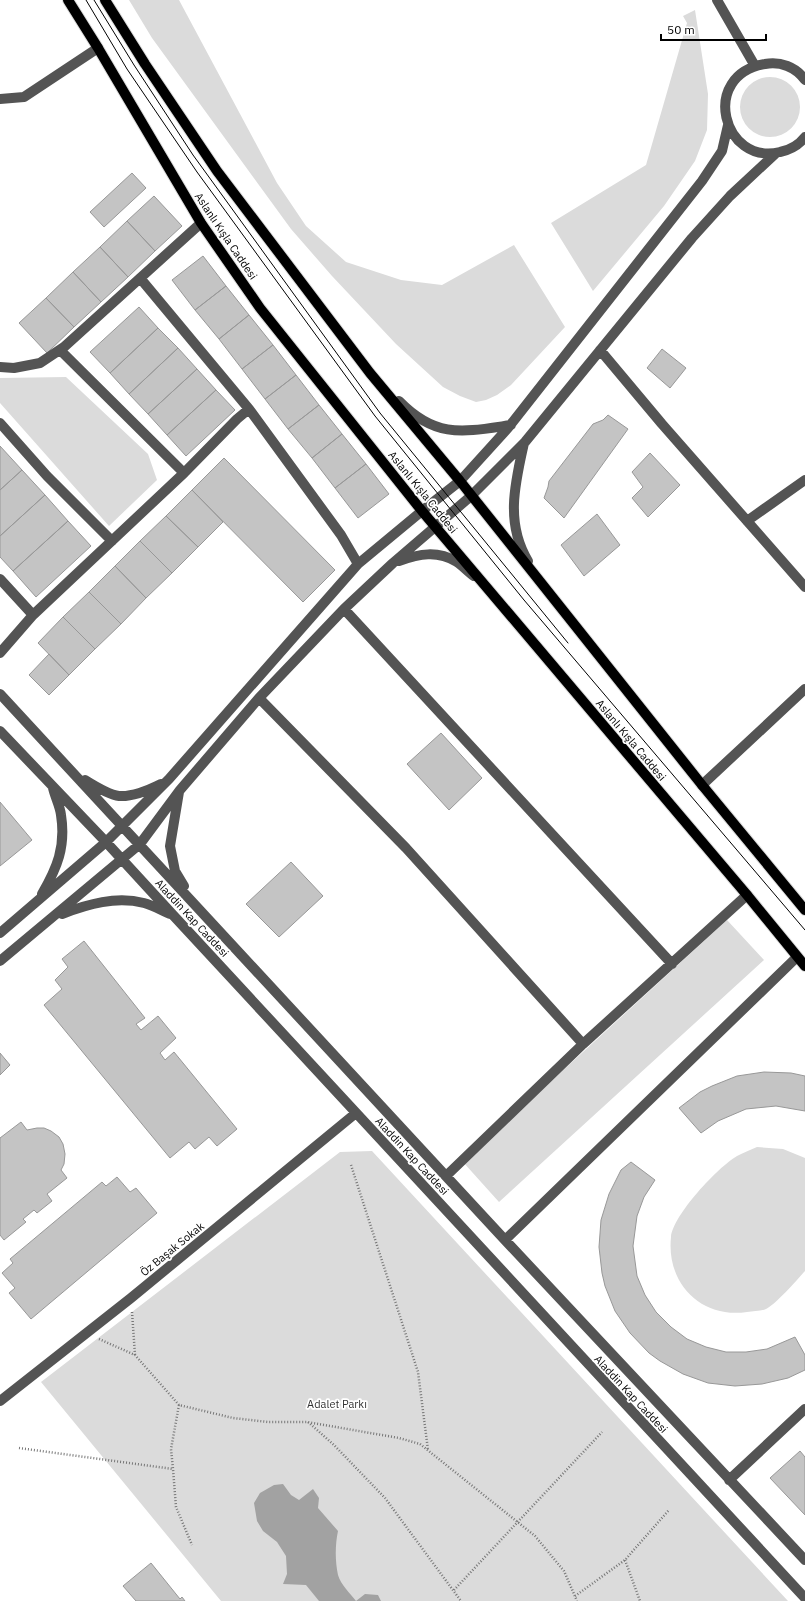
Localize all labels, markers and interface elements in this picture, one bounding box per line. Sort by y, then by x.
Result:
scale bar [661,16,766,42]
text: 50 m [667,22,695,37]
street label: Aslanlı Kışla Caddesi [192,190,260,282]
street label: Aslanlı Kışla Caddesi [385,448,461,536]
street label: Aslanlı Kışla Caddesi [593,696,669,784]
street label: Aladdin Kap Caddesi [152,876,232,960]
street label: Aladdin Kap Caddesi [372,1114,452,1198]
street label: Öz Başak Sokak [137,1219,207,1279]
street label: Aladdin Kap Caddesi [591,1352,671,1436]
park label: Adalet Parkı [307,1397,367,1411]

